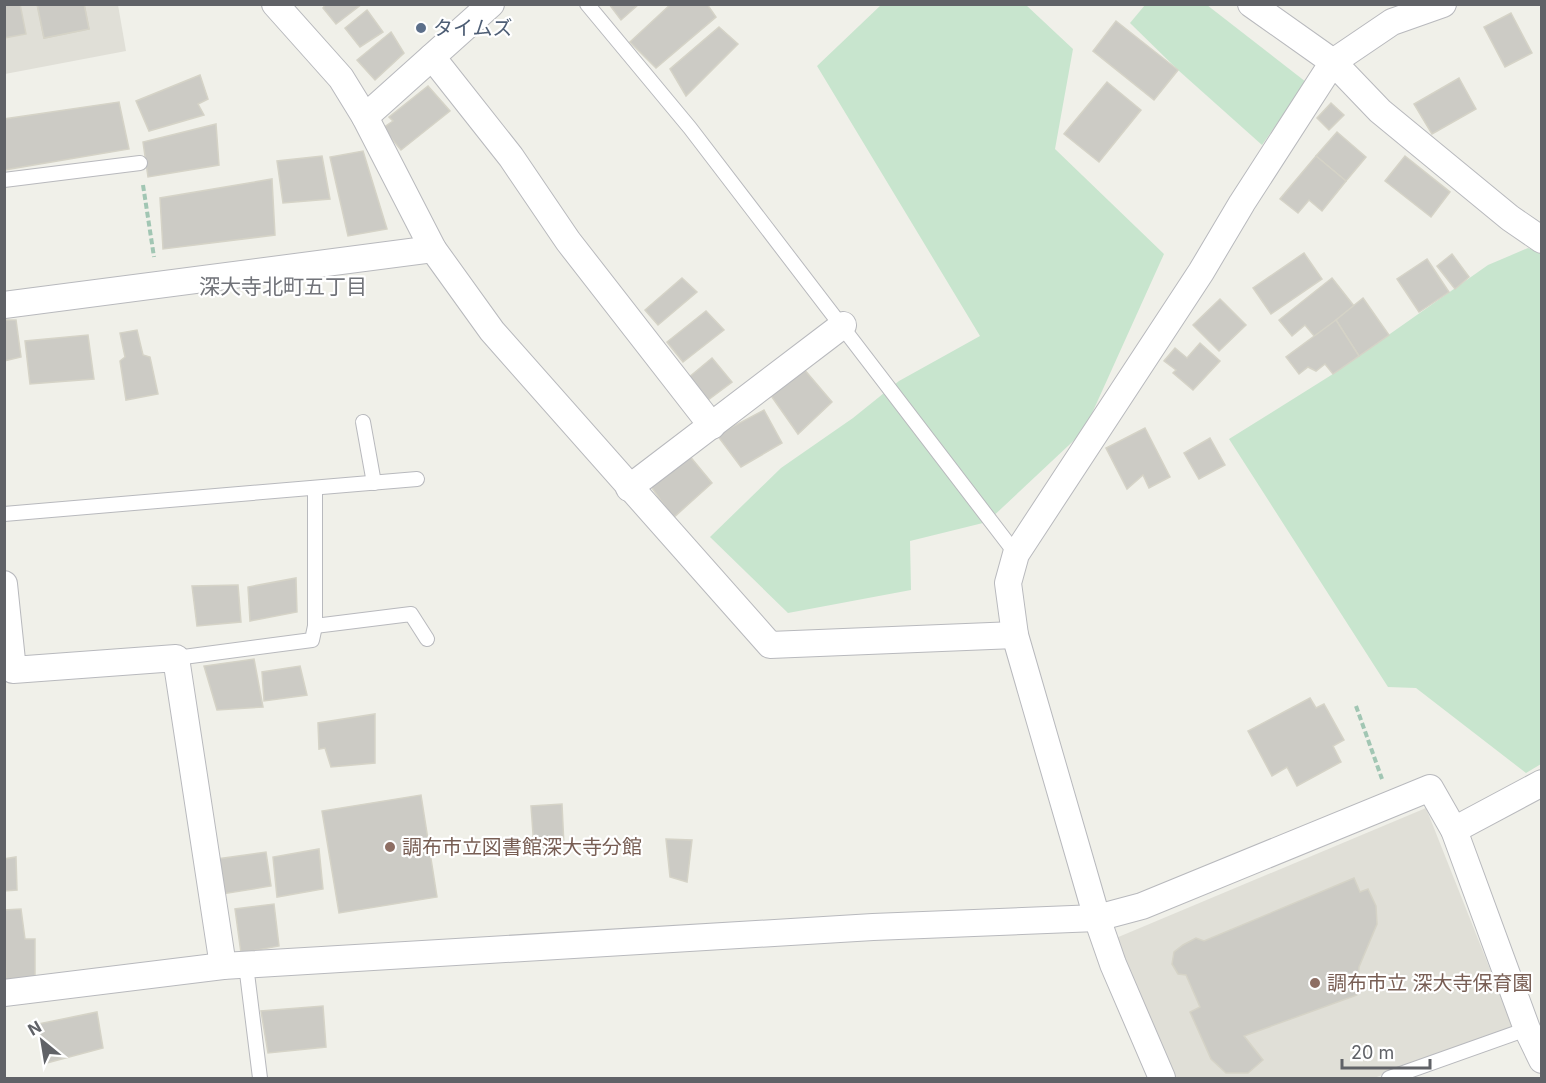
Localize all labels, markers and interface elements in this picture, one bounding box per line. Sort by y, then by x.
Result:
place label: タイムズ [433,16,513,40]
marker: タイムズ [414,21,428,35]
district label: 深大寺北町五丁目 [199,274,367,299]
place label: 調布市立図書館深大寺分館 [402,835,642,859]
marker: 調布市立図書館深大寺分館 [383,840,397,854]
place label: 調布市立 深大寺保育園 [1327,971,1533,995]
marker: 調布市立 深大寺保育園 [1308,976,1322,990]
north arrow [12,1011,72,1071]
text: N [24,1016,45,1040]
scale bar [1342,1032,1430,1070]
text: 20 m [1351,1042,1394,1063]

